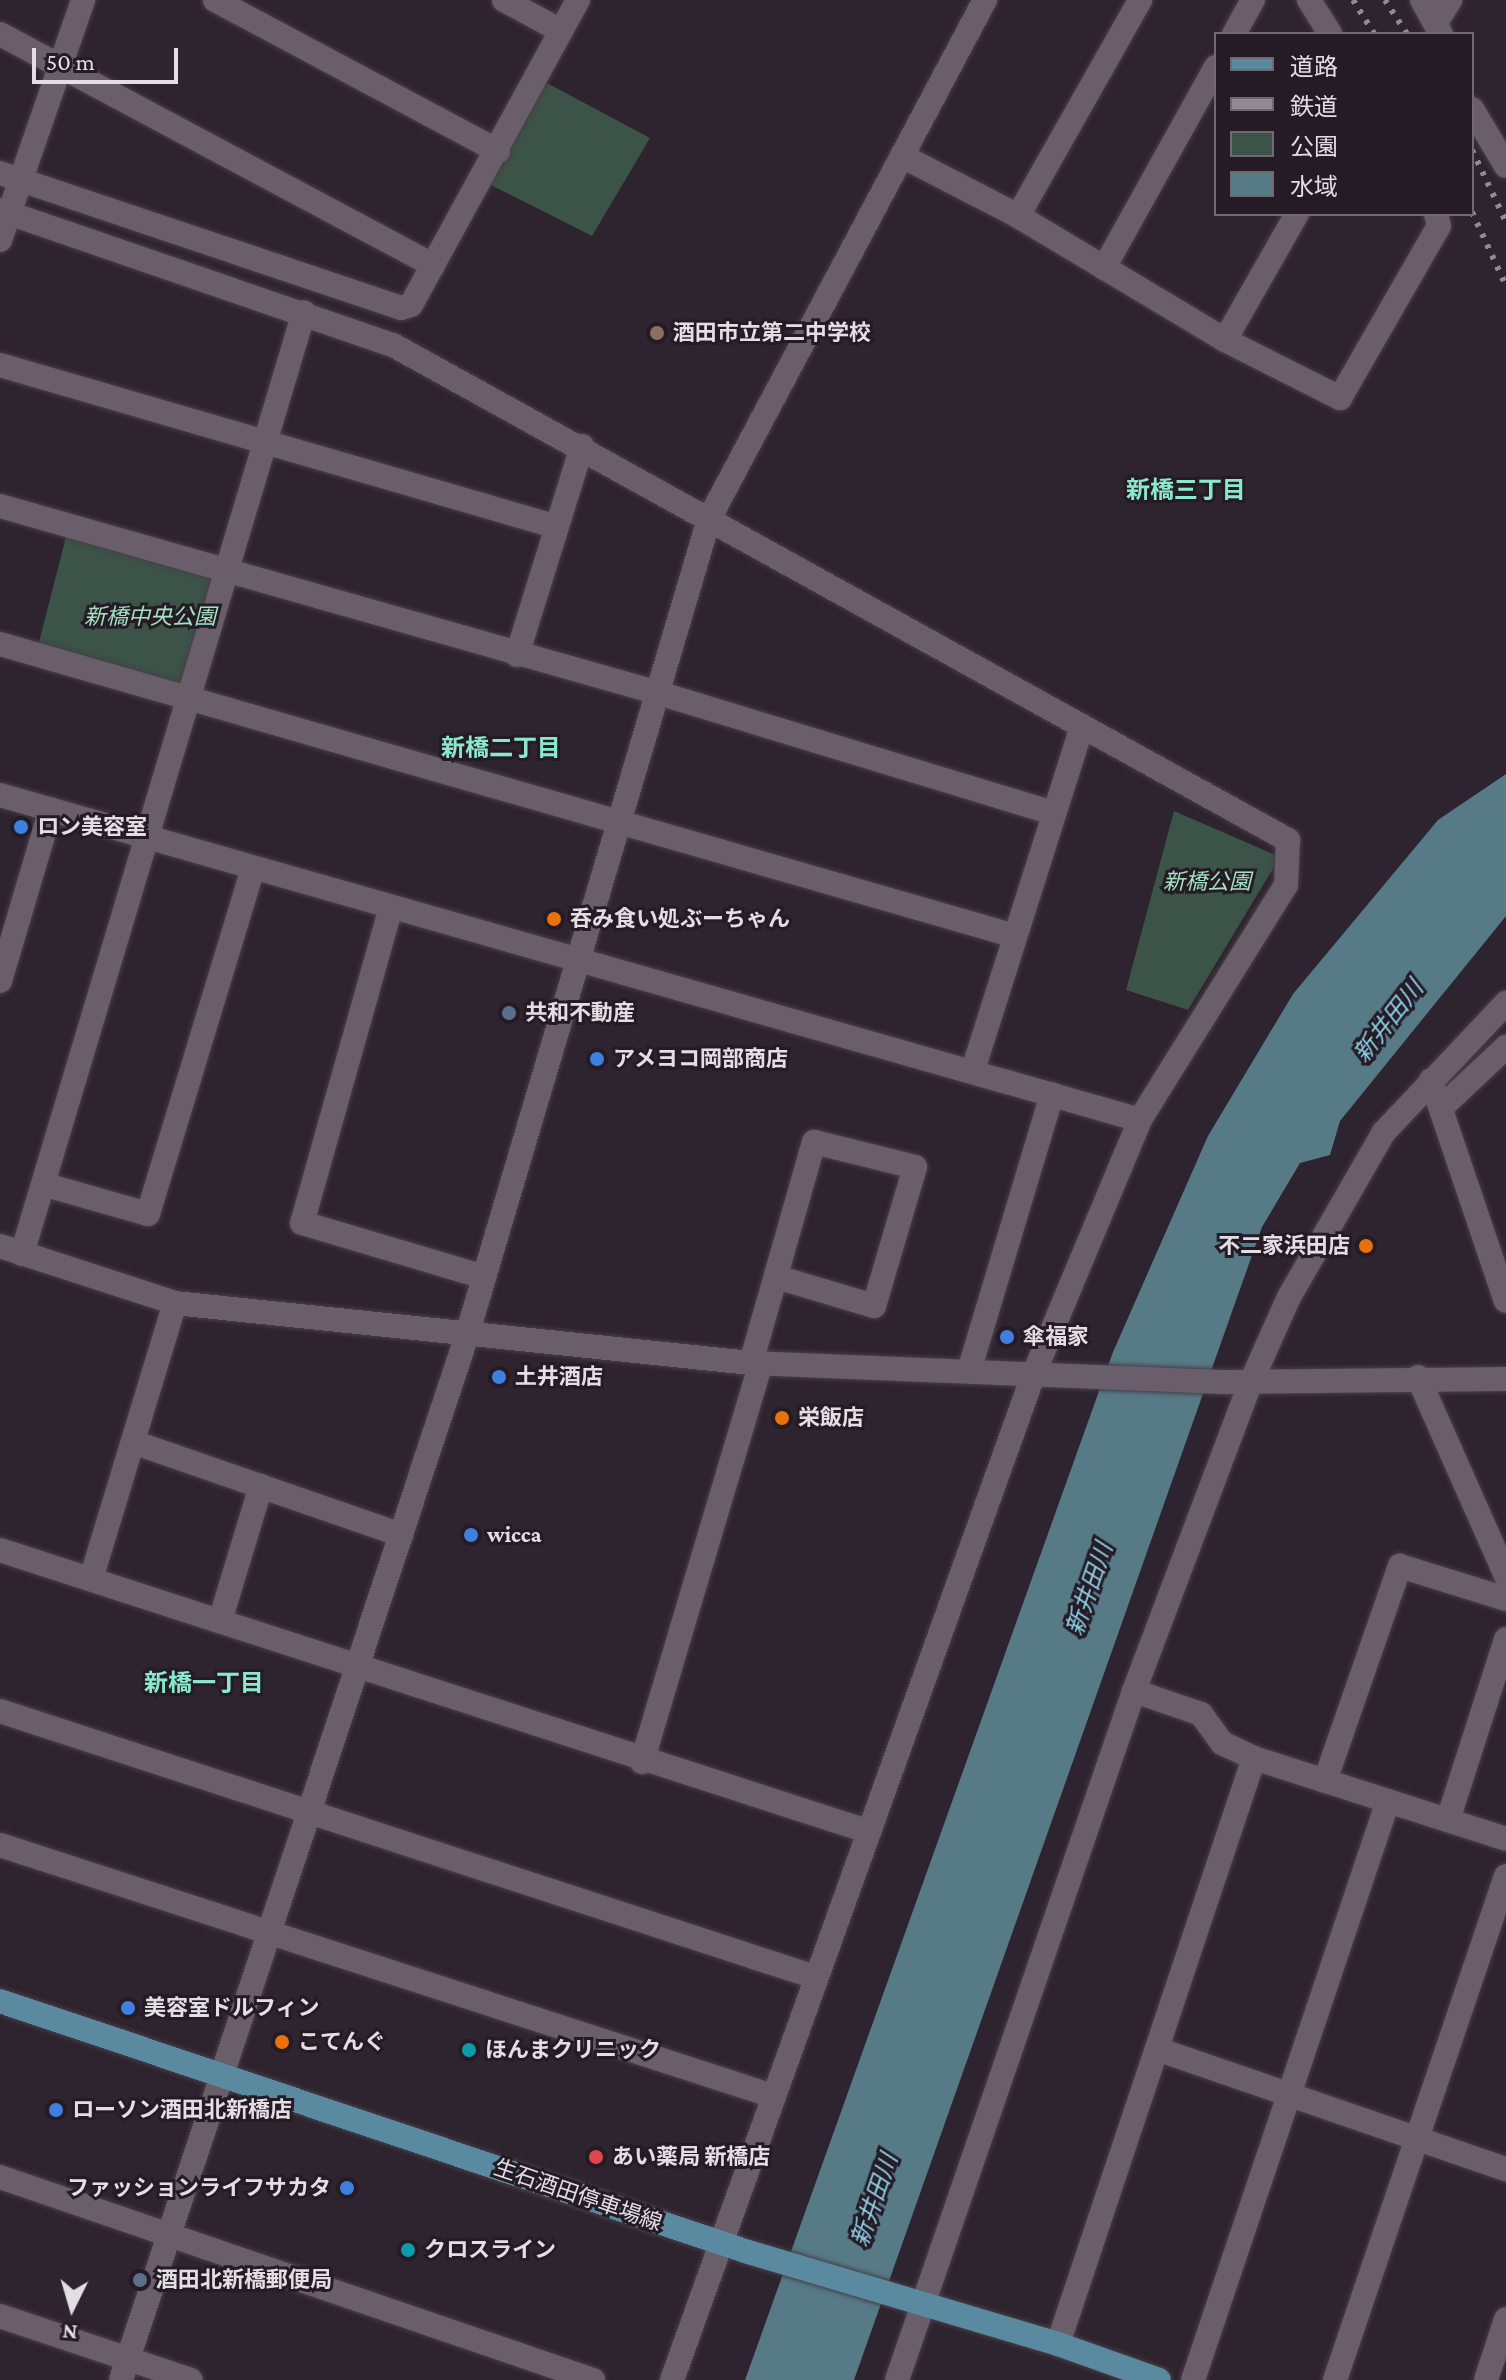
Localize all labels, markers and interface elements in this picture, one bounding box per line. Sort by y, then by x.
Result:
scale bar [36,32,182,82]
legend [1214,32,1474,216]
text: 50 m [46,48,95,75]
text: 道路 [1290,53,1338,80]
text: 鉄道 [1290,93,1338,120]
text: 公園 [1290,133,1338,160]
text: 水域 [1290,173,1338,200]
place label: 酒田市立第二中学校 [673,320,871,346]
marker: 酒田市立第二中学校 [648,324,666,342]
district label: 新橋三丁目 [1126,476,1246,504]
park label: 新橋中央公園 [84,604,216,630]
district label: 新橋二丁目 [441,734,561,762]
place label: ロン美容室 [37,814,147,840]
marker: ロン美容室 [12,818,30,836]
park label: 新橋公園 [1163,869,1251,895]
place label: 呑み食い処ぶーちゃん [570,906,790,932]
marker: 呑み食い処ぶーちゃん [545,910,563,928]
water label: 新井田川 [1347,974,1429,1068]
place label: 共和不動産 [525,1000,635,1026]
marker: 共和不動産 [500,1004,518,1022]
place label: アメヨコ岡部商店 [613,1046,789,1072]
marker: アメヨコ岡部商店 [588,1050,606,1068]
place label: 不二家浜田店 [1218,1233,1350,1259]
marker: 不二家浜田店 [1357,1237,1375,1255]
place label: 傘福家 [1023,1324,1089,1350]
marker: 傘福家 [998,1328,1016,1346]
place label: 土井酒店 [515,1364,603,1390]
marker: 土井酒店 [490,1368,508,1386]
place label: 栄飯店 [798,1405,864,1431]
marker: 栄飯店 [773,1409,791,1427]
place label: wicca [487,1522,541,1548]
marker: wicca [462,1526,480,1544]
water label: 新井田川 [1060,1539,1118,1639]
district label: 新橋一丁目 [144,1669,264,1697]
place label: 美容室ドルフィン [144,1995,320,2021]
marker: 美容室ドルフィン [119,1999,137,2017]
place label: こてんぐ [298,2029,386,2055]
marker: こてんぐ [273,2033,291,2051]
place label: ほんまクリニック [485,2037,661,2063]
marker: ほんまクリニック [460,2041,478,2059]
place label: ローソン酒田北新橋店 [72,2097,292,2123]
marker: ローソン酒田北新橋店 [47,2101,65,2119]
place label: あい薬局 新橋店 [612,2144,770,2170]
marker: あい薬局 新橋店 [587,2148,605,2166]
water label: 新井田川 [845,2150,903,2250]
street label: 生石酒田停車場線 [490,2154,666,2236]
place label: ファッションライフサカタ [67,2175,331,2201]
marker: ファッションライフサカタ [338,2179,356,2197]
place label: クロスライン [424,2237,556,2263]
marker: クロスライン [399,2241,417,2259]
place label: 酒田北新橋郵便局 [156,2267,332,2293]
north arrow [32,2268,112,2348]
marker: 酒田北新橋郵便局 [131,2271,149,2289]
text: N [61,2319,78,2346]

